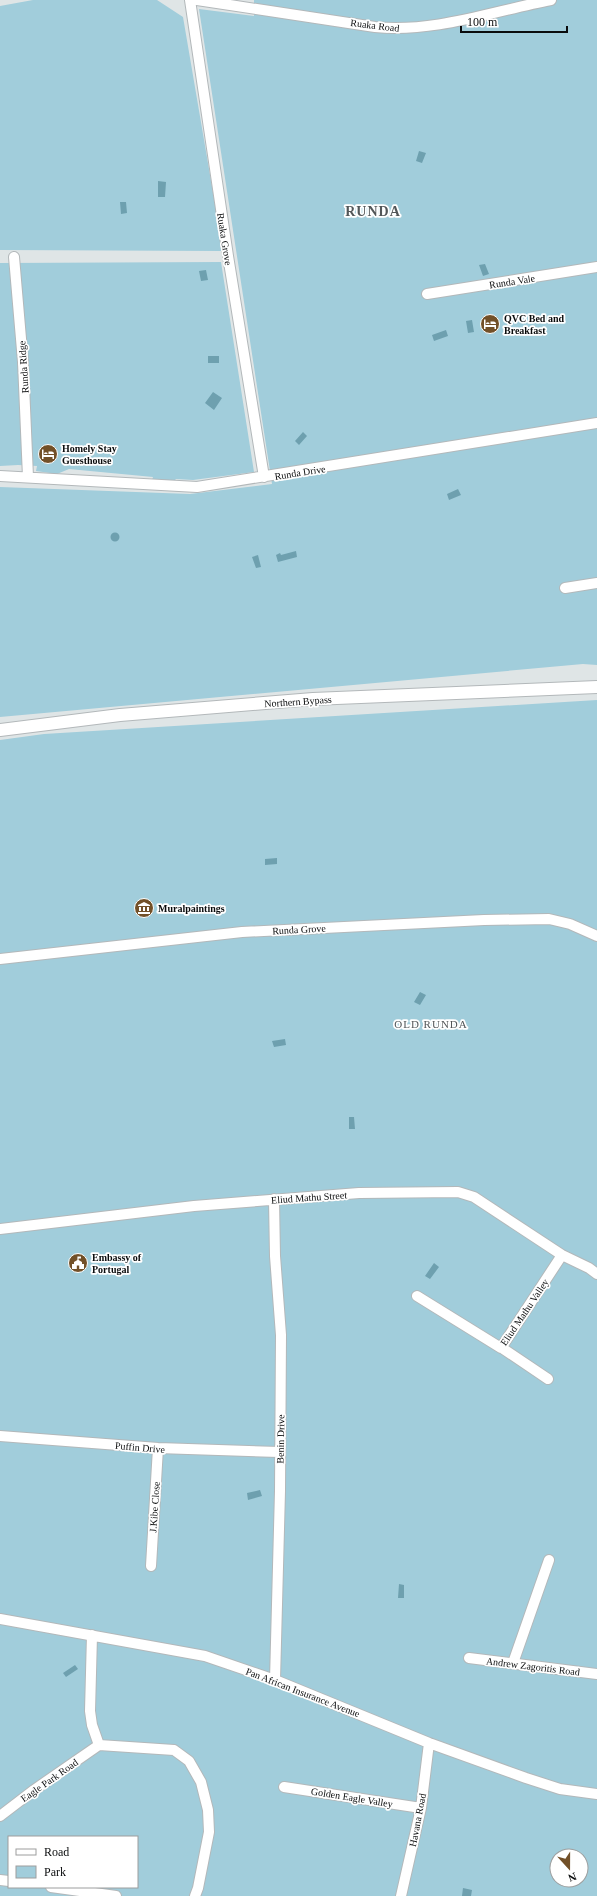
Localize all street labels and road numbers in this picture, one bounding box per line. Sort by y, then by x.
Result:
street label: Ruaka Road [350,17,400,34]
street label: Ruaka Grove [215,212,234,267]
street label: Runda Vale [488,272,536,291]
street label: Runda Ridge [16,340,31,394]
street label: Runda Drive [274,463,327,482]
street label: Northern Bypass [264,694,332,709]
street label: Runda Grove [272,923,327,936]
street label: Eliud Mathu Street [271,1189,348,1206]
street label: Eliud Mathu Valley [498,1277,551,1348]
street label: Benin Drive [275,1414,286,1464]
street label: Puffin Drive [115,1440,166,1455]
street label: J.Kibe Close [147,1481,162,1533]
street label: Andrew Zagoritis Road [485,1655,580,1678]
street label: Pan African Insurance Avenue [244,1666,362,1720]
street label: Eagle Park Road [19,1757,80,1804]
street label: Golden Eagle Valley [310,1786,394,1809]
street label: Havana Road [407,1792,428,1848]

